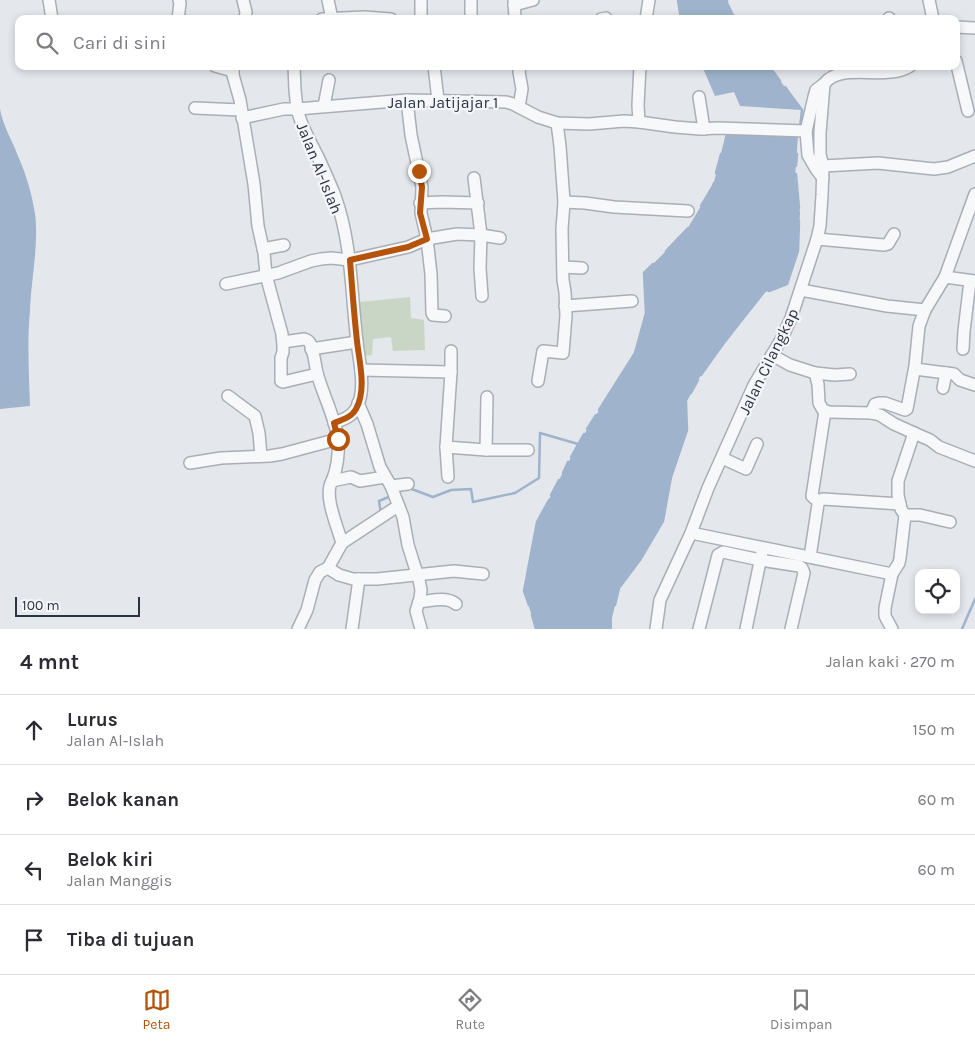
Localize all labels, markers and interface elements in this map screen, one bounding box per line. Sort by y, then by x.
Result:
search box [15,15,960,70]
icon: search [33,29,61,57]
text: Cari di sini [73,32,166,54]
street label: Jalan Jatijajar 1 [388,93,498,112]
street label: Jalan Al-Islah [293,120,347,217]
route end [408,160,431,183]
street label: Jalan Cilangkap [735,305,802,417]
route start [327,428,350,451]
map controls [915,569,960,614]
button: locate [915,569,960,614]
scale bar [15,594,140,617]
text: 100 m [22,597,60,614]
text: 4 mnt [20,650,79,674]
text: Jalan kaki · 270 m [826,652,955,671]
text: Lurus [67,709,118,731]
icon: ahead [20,716,48,744]
text: 150 m [912,720,955,739]
text: Jalan Al-Islah [67,731,164,750]
icon: right [20,786,48,814]
text: Belok kanan [67,789,179,811]
text: 60 m [918,790,955,809]
text: Belok kiri [67,849,153,871]
icon: left [20,856,48,884]
text: 60 m [918,860,955,879]
text: Jalan Manggis [67,871,172,890]
icon: arrive [20,926,48,954]
text: Tiba di tujuan [67,929,194,951]
tab: Peta [143,986,171,1033]
tab: Rute [456,986,485,1033]
tab: Disimpan [770,986,832,1033]

